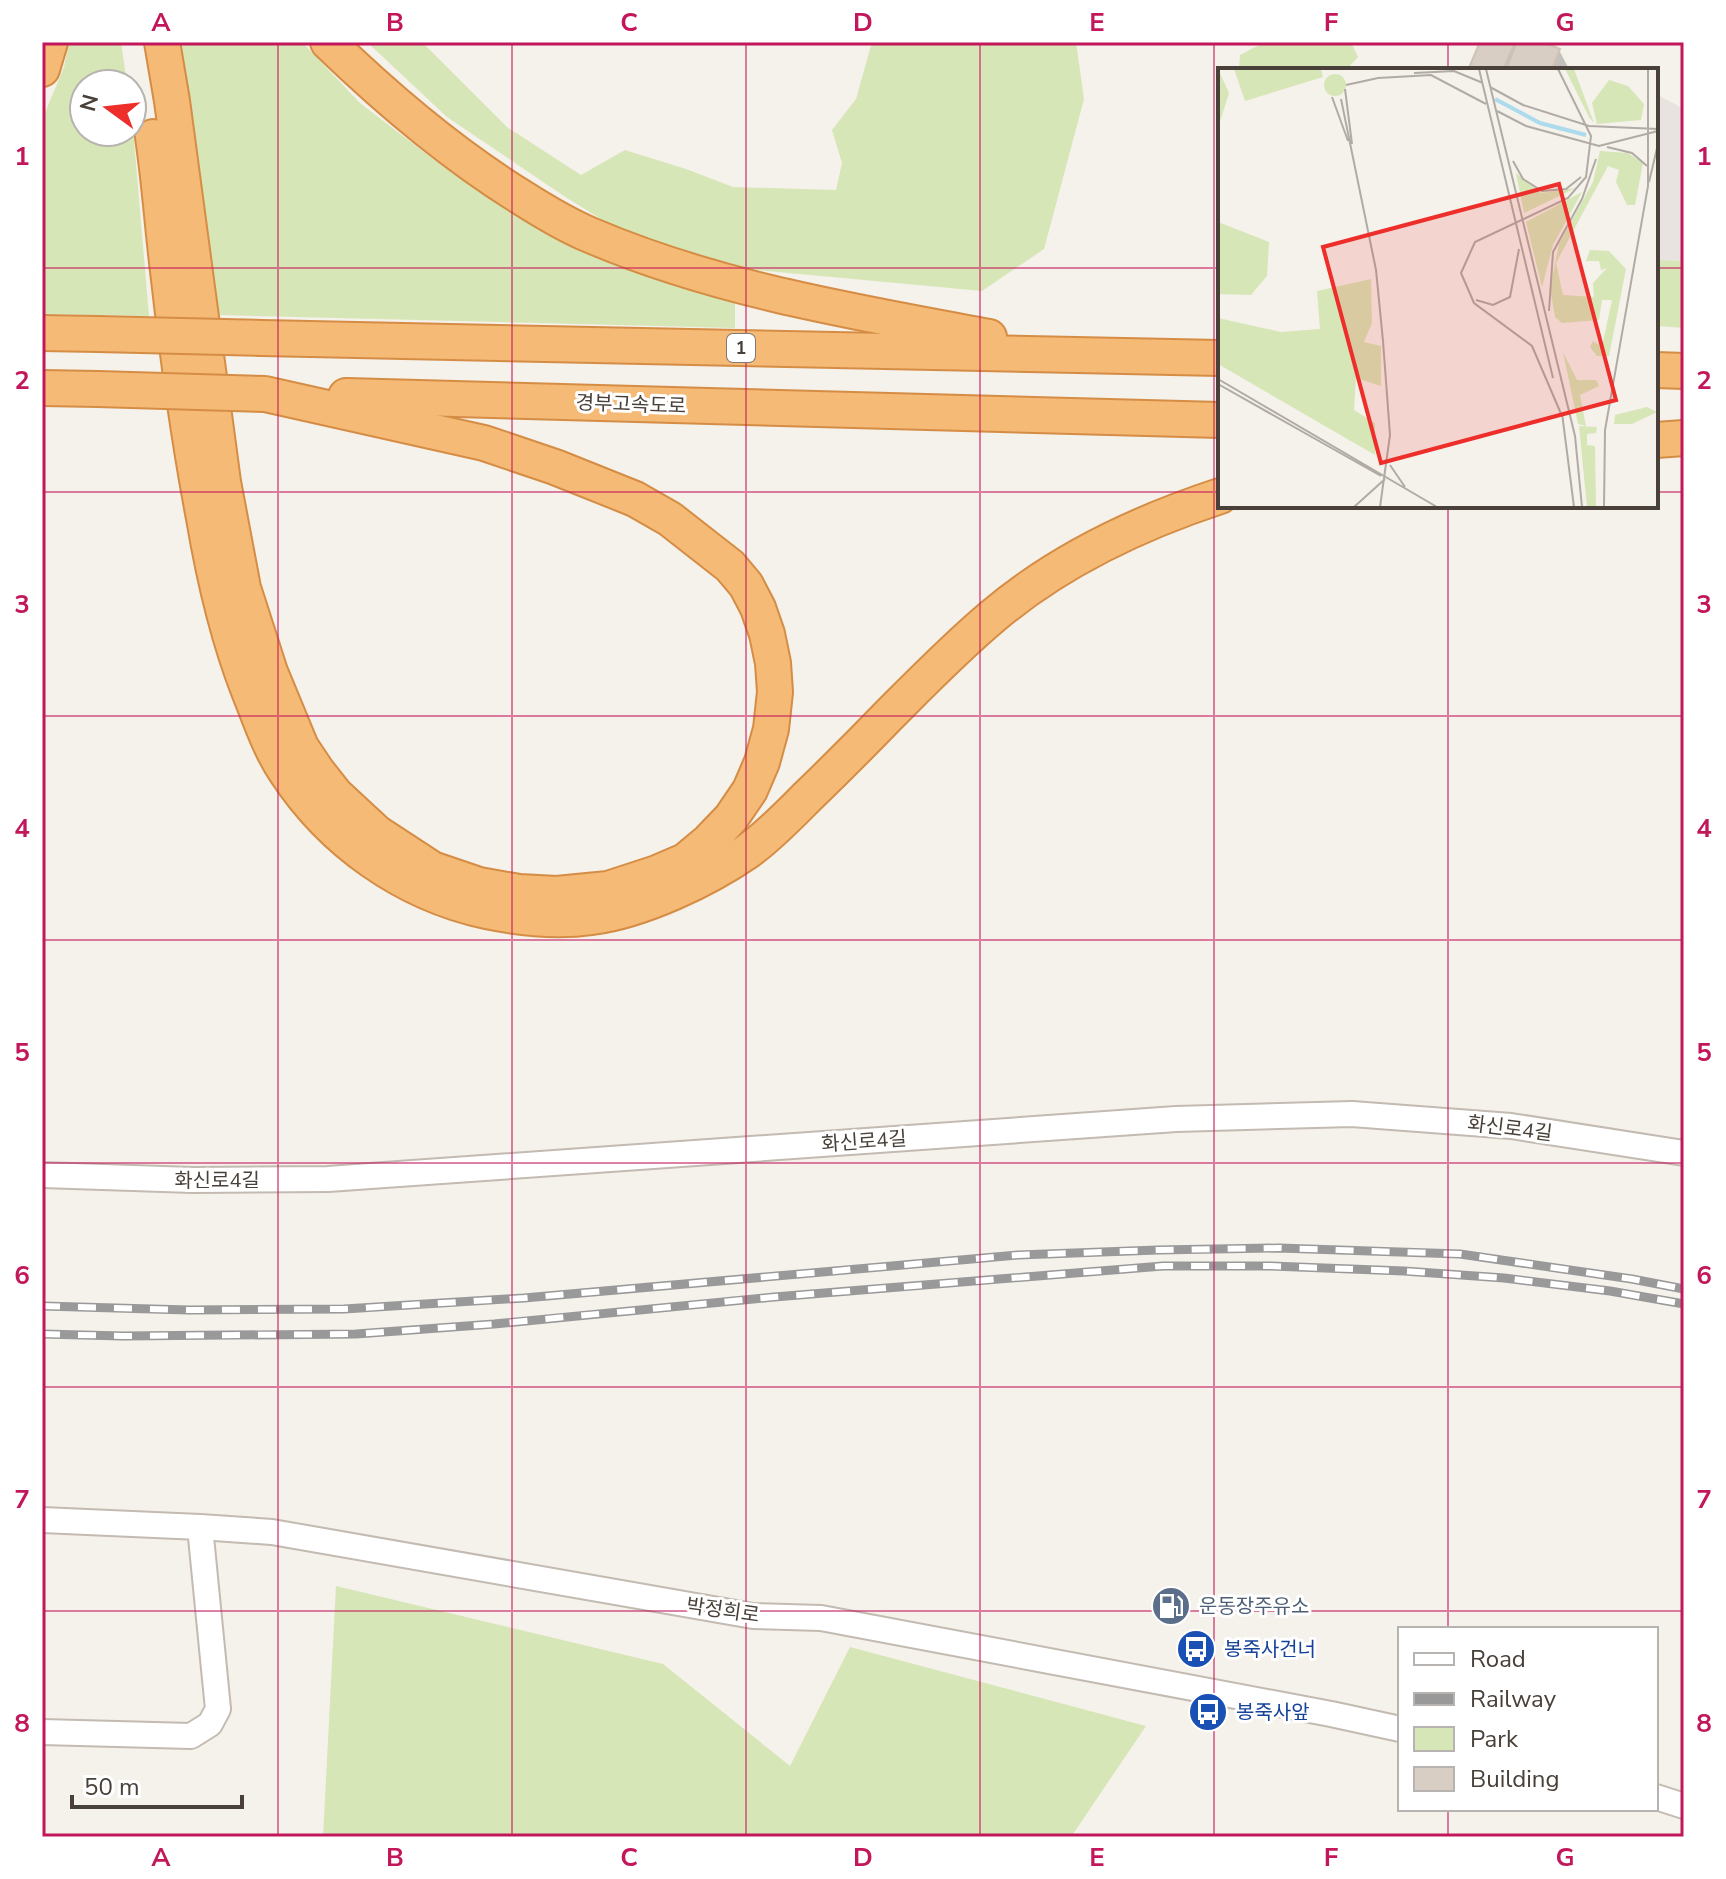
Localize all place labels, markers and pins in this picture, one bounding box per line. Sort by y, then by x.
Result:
fuel station icon: 운동장주유소 [1150,1585,1192,1627]
place label: 운동장주유소 [1199,1593,1309,1620]
bus stop icon: 봉죽사건너 [1175,1628,1217,1670]
place label: 봉죽사건너 [1224,1636,1316,1663]
bus stop icon: 봉죽사앞 [1187,1691,1229,1733]
place label: 봉죽사앞 [1236,1699,1310,1726]

